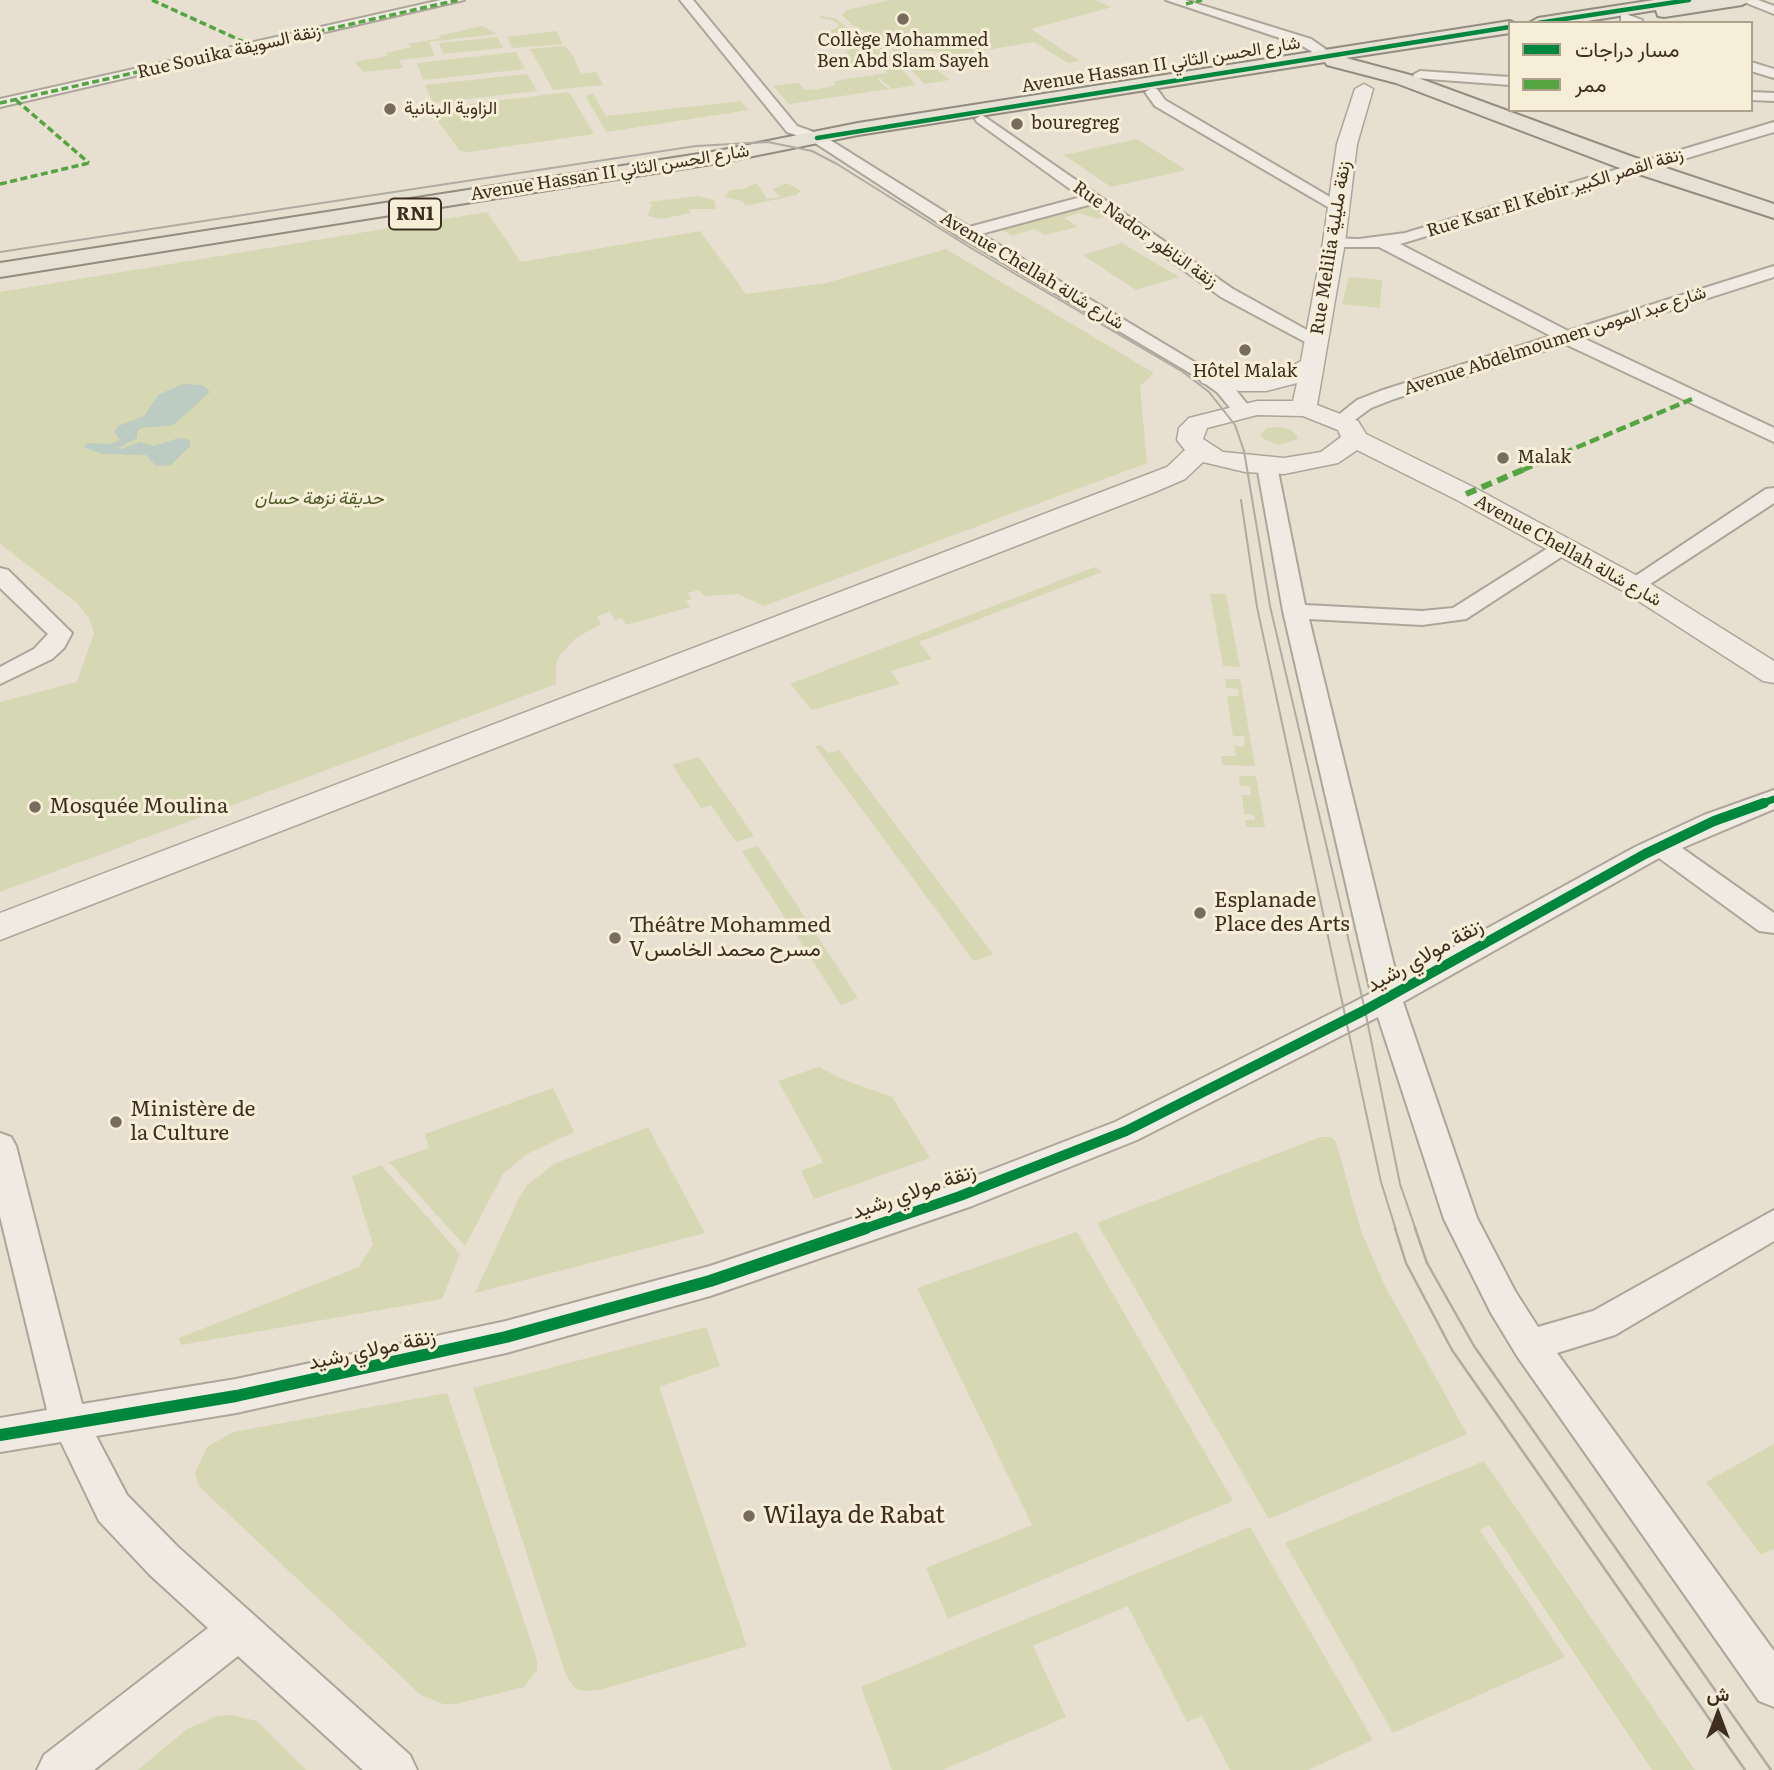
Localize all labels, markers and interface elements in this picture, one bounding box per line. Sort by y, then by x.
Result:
marker: Collège Mohammed Ben Abd Slam Sayeh [895,11,911,27]
street label: Rue Souika زنقة السويقة [135,20,323,84]
legend [1508,21,1753,112]
place label: Collège Mohammed Ben Abd Slam Sayeh [817,30,989,72]
street label: Avenue Hassan II شارع الحسن الثاني [1020,32,1302,98]
text: مسار دراجات [1575,32,1679,63]
text: ممر [1575,67,1606,98]
place label: الزاوية البنانية [404,98,497,120]
marker: الزاوية البنانية [382,101,398,117]
place label: bouregreg [1031,113,1119,135]
marker: bouregreg [1009,116,1025,132]
street label: Avenue Hassan II شارع الحسن الثاني [469,140,751,206]
street label: Rue Ksar El Kebir زنقة القصر الكبير [1424,144,1686,242]
street label: Rue Melilia زنقة مليلية [1307,159,1355,337]
street label: Rue Nador زنقة الناظور [1069,177,1221,293]
road number: RN1 [389,198,441,230]
street label: Avenue Chellah شارع شالة [936,208,1128,334]
street label: Avenue Abdelmoumen شارع عبد المومن [1401,282,1709,400]
marker: Hôtel Malak [1237,342,1253,358]
place label: Hôtel Malak [1192,361,1298,383]
place label: Malak [1517,447,1571,469]
marker: Malak [1495,450,1511,466]
park label: حديقة نزهة حسان [254,488,384,510]
street label: Avenue Chellah شارع شالة [1471,491,1665,611]
place label: Mosquée Moulina [49,794,228,820]
marker: Mosquée Moulina [27,799,43,815]
place label: Esplanade Place des Arts [1214,888,1350,938]
marker: Esplanade Place des Arts [1192,905,1208,921]
place label: Théâtre Mohammed Vمسرح محمد الخامس [629,913,831,963]
street label: زنقة مولاي رشيد [1362,914,1488,998]
marker: Théâtre Mohammed Vمسرح محمد الخامس [607,930,623,946]
place label: Ministère de la Culture [130,1097,255,1147]
marker: Ministère de la Culture [108,1114,124,1130]
street label: زنقة مولاي رشيد [849,1159,979,1225]
street label: زنقة مولاي رشيد [306,1324,438,1376]
place label: Wilaya de Rabat [763,1502,945,1530]
marker: Wilaya de Rabat [741,1508,757,1524]
north arrow [1683,1679,1753,1749]
text: ش [1707,1679,1729,1707]

